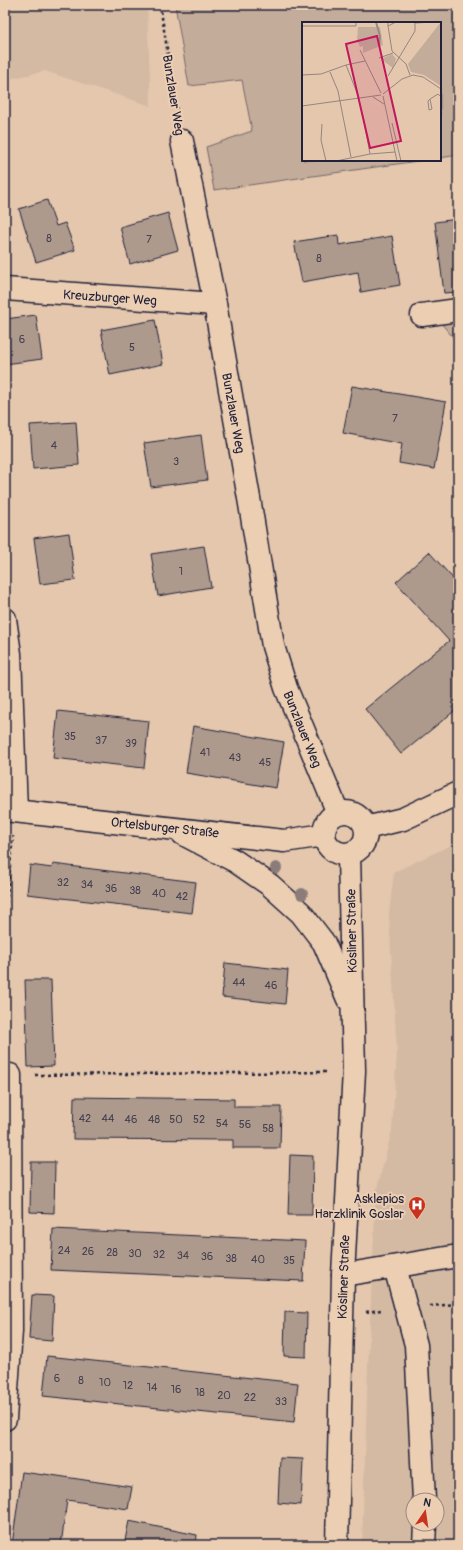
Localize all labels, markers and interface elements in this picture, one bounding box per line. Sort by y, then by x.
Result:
inset map [302,22,441,161]
street label: Bunzlauer Weg [159,54,187,137]
house number: 8 [46,232,52,245]
house number: 7 [146,233,152,246]
house number: 8 [316,252,322,265]
street label: Kreuzburger Weg [63,287,158,309]
house number: 6 [19,333,25,346]
house number: 5 [129,341,135,354]
street label: Bunzlauer Weg [218,372,248,455]
house number: 7 [392,412,398,425]
house number: 4 [51,439,58,452]
house number: 3 [173,455,179,468]
house number: 1 [179,565,183,578]
street label: Bunzlauer Weg [279,689,325,771]
house number: 35 [64,730,76,743]
house number: 37 [95,734,107,747]
house number: 39 [125,737,137,750]
house number: 41 [200,746,210,759]
house number: 43 [229,751,241,764]
house number: 45 [259,756,271,769]
street label: Ortelsburger Straße [110,814,220,842]
house number: 32 [57,876,69,889]
house number: 34 [81,878,94,891]
house number: 36 [105,882,117,895]
house number: 38 [129,884,141,897]
house number: 40 [152,887,166,900]
street label: Kösliner Straße [343,888,361,973]
house number: 42 [176,890,188,903]
house number: 44 [233,976,246,989]
house number: 46 [265,979,277,992]
house number: 42 [79,1112,91,1125]
house number: 44 [102,1112,115,1125]
house number: 46 [125,1113,137,1126]
house number: 48 [148,1113,160,1126]
house number: 50 [169,1113,183,1126]
house number: 52 [193,1113,205,1126]
house number: 54 [216,1117,229,1130]
house number: 56 [239,1118,251,1131]
house number: 58 [262,1122,274,1135]
place label: Asklepios Harzklinik Goslar [315,1191,404,1222]
hospital icon: Asklepios Harzklinik Goslar [407,1195,427,1220]
street label: Kösliner Straße [335,1234,353,1319]
house number: 24 [58,1244,71,1257]
house number: 26 [82,1245,94,1258]
house number: 28 [106,1246,118,1259]
house number: 30 [128,1247,142,1260]
house number: 32 [153,1248,165,1261]
house number: 34 [177,1249,190,1262]
house number: 36 [201,1250,213,1263]
house number: 38 [225,1252,237,1265]
house number: 40 [251,1253,265,1266]
house number: 35 [283,1254,295,1267]
house number: 6 [54,1372,60,1385]
house number: 8 [78,1374,84,1387]
house number: 10 [99,1376,111,1389]
house number: 12 [123,1379,133,1392]
house number: 14 [147,1381,158,1394]
house number: 16 [171,1383,181,1396]
house number: 18 [195,1386,205,1399]
house number: 20 [217,1389,231,1402]
house number: 22 [244,1391,256,1404]
house number: 33 [275,1395,287,1408]
north arrow [405,1492,445,1532]
text: N [422,1496,433,1510]

